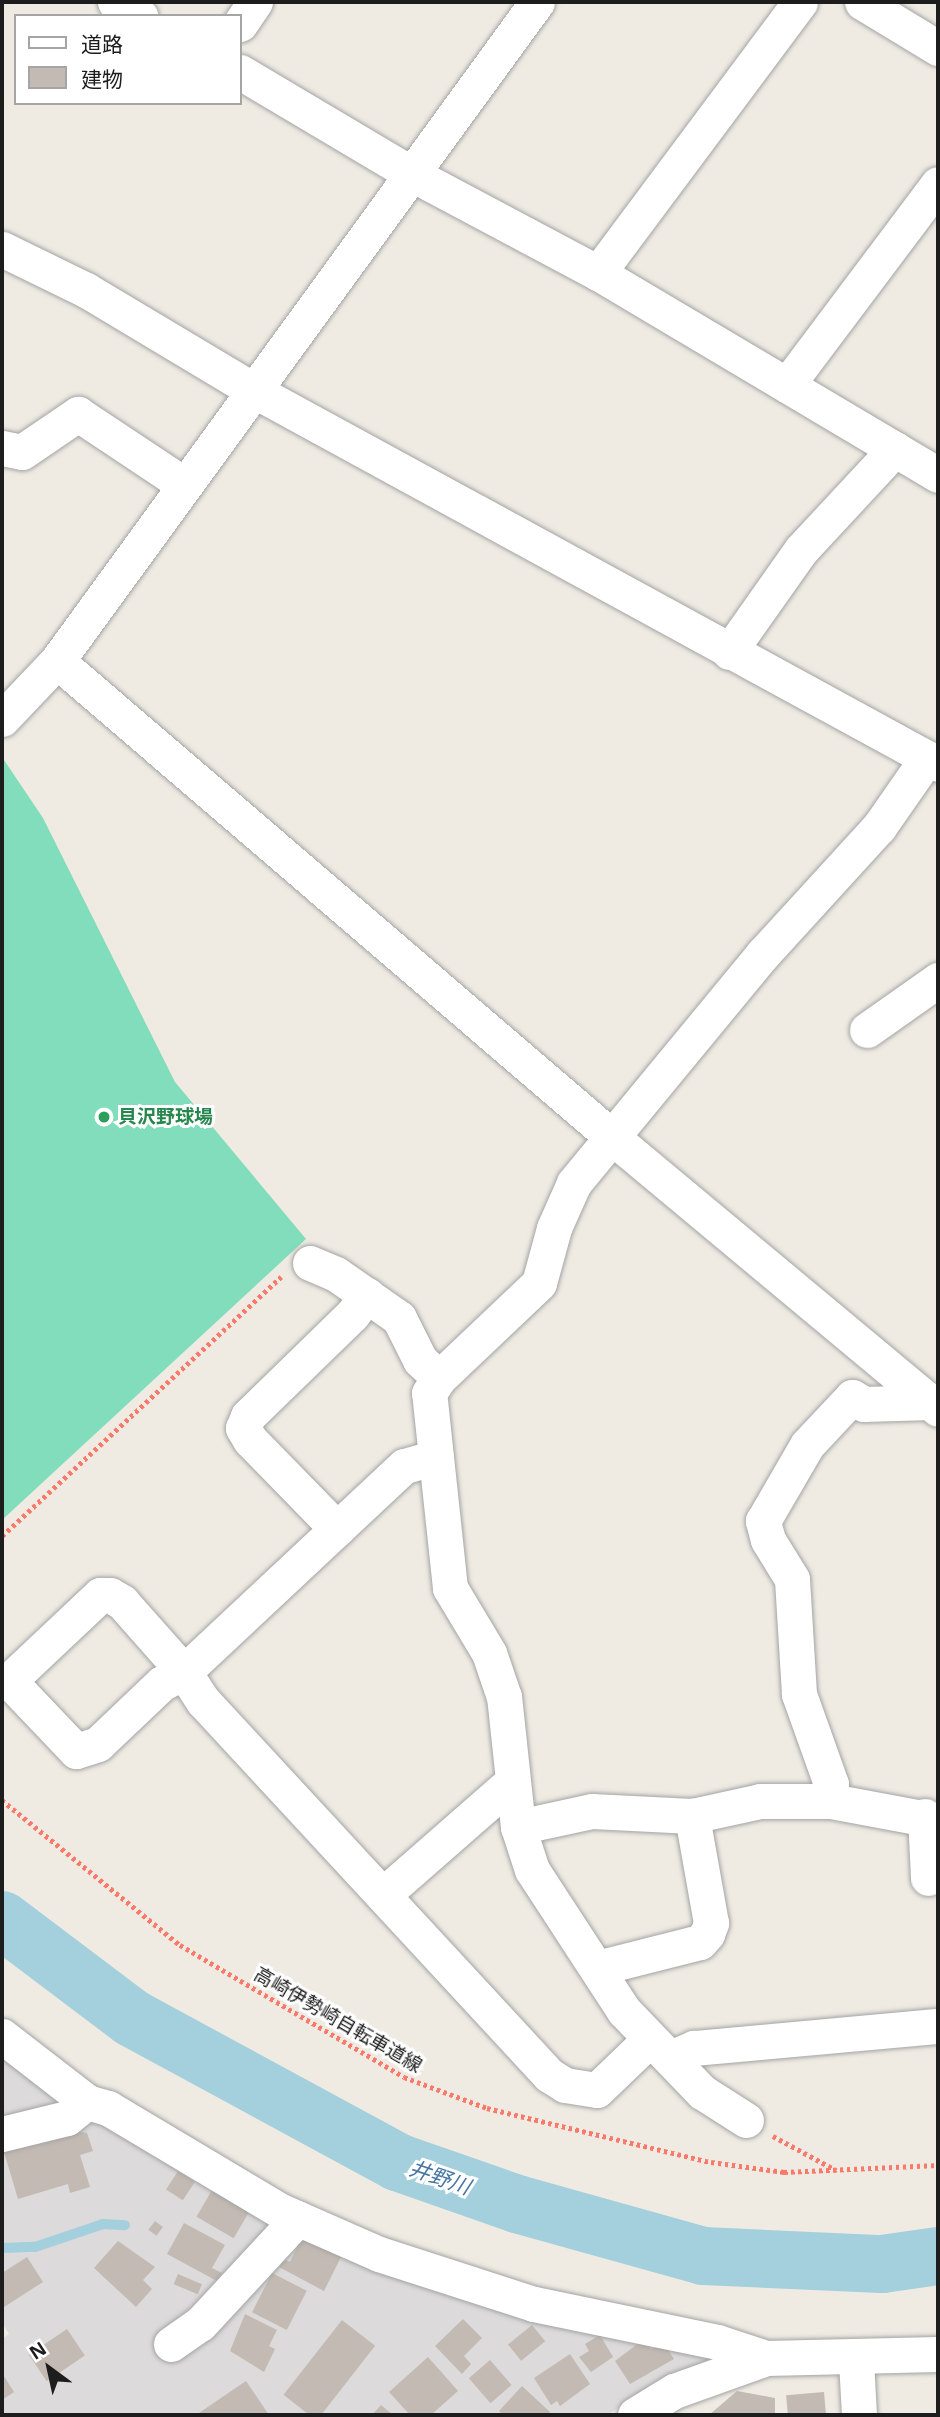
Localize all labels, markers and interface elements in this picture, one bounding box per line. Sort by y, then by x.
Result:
legend [14,14,242,105]
text: 道路 [81,30,123,58]
text: 建物 [81,65,123,93]
place label: 貝沢野球場 [118,1106,213,1128]
marker: 貝沢野球場 [96,1109,112,1125]
street label: 高崎伊勢崎自転車道線 [250,1963,426,2077]
water label: 井野川 [406,2155,474,2199]
north arrow [14,2333,84,2403]
text: N [24,2335,51,2366]

